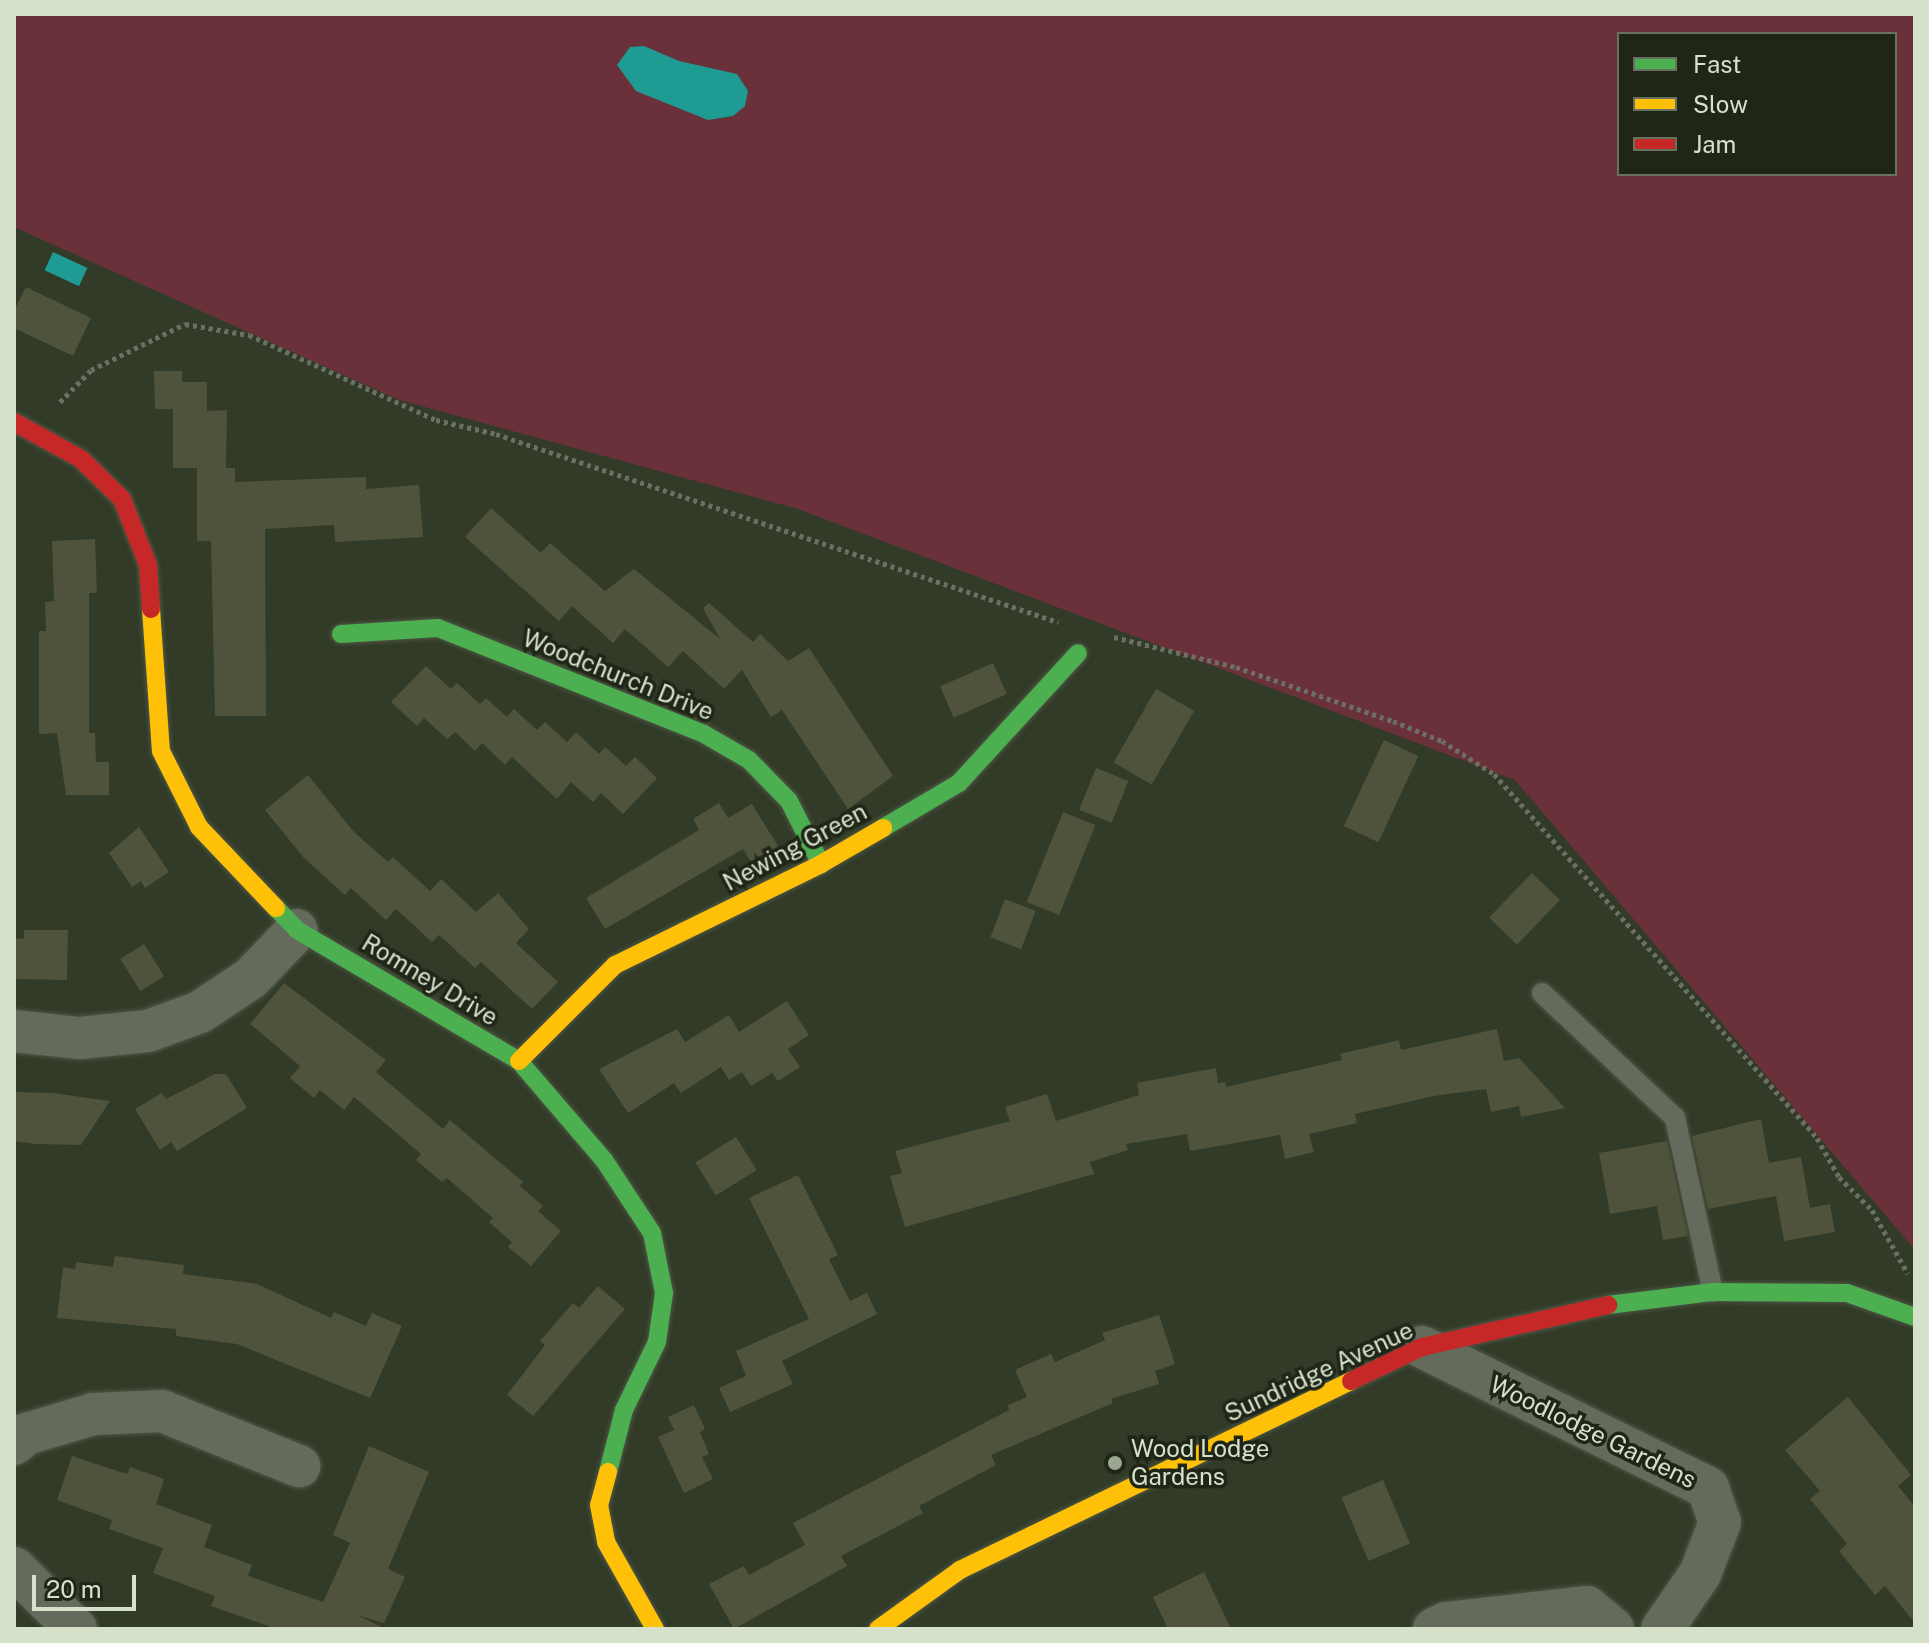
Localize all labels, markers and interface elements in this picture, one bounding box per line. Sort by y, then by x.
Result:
legend [1617,32,1897,176]
text: Fast [1693,50,1741,78]
text: Slow [1693,90,1748,118]
text: Jam [1693,130,1736,158]
street label: Woodchurch Drive [518,624,718,726]
street label: Newing Green [718,797,872,897]
street label: Romney Drive [357,928,503,1032]
street label: Sundridge Avenue [1220,1316,1418,1428]
street label: Woodlodge Gardens [1485,1370,1701,1494]
place label: Wood Lodge Gardens [1131,1435,1269,1491]
marker: Wood Lodge Gardens [1106,1454,1124,1472]
scale bar [36,1559,140,1609]
text: 20 m [46,1575,102,1603]

